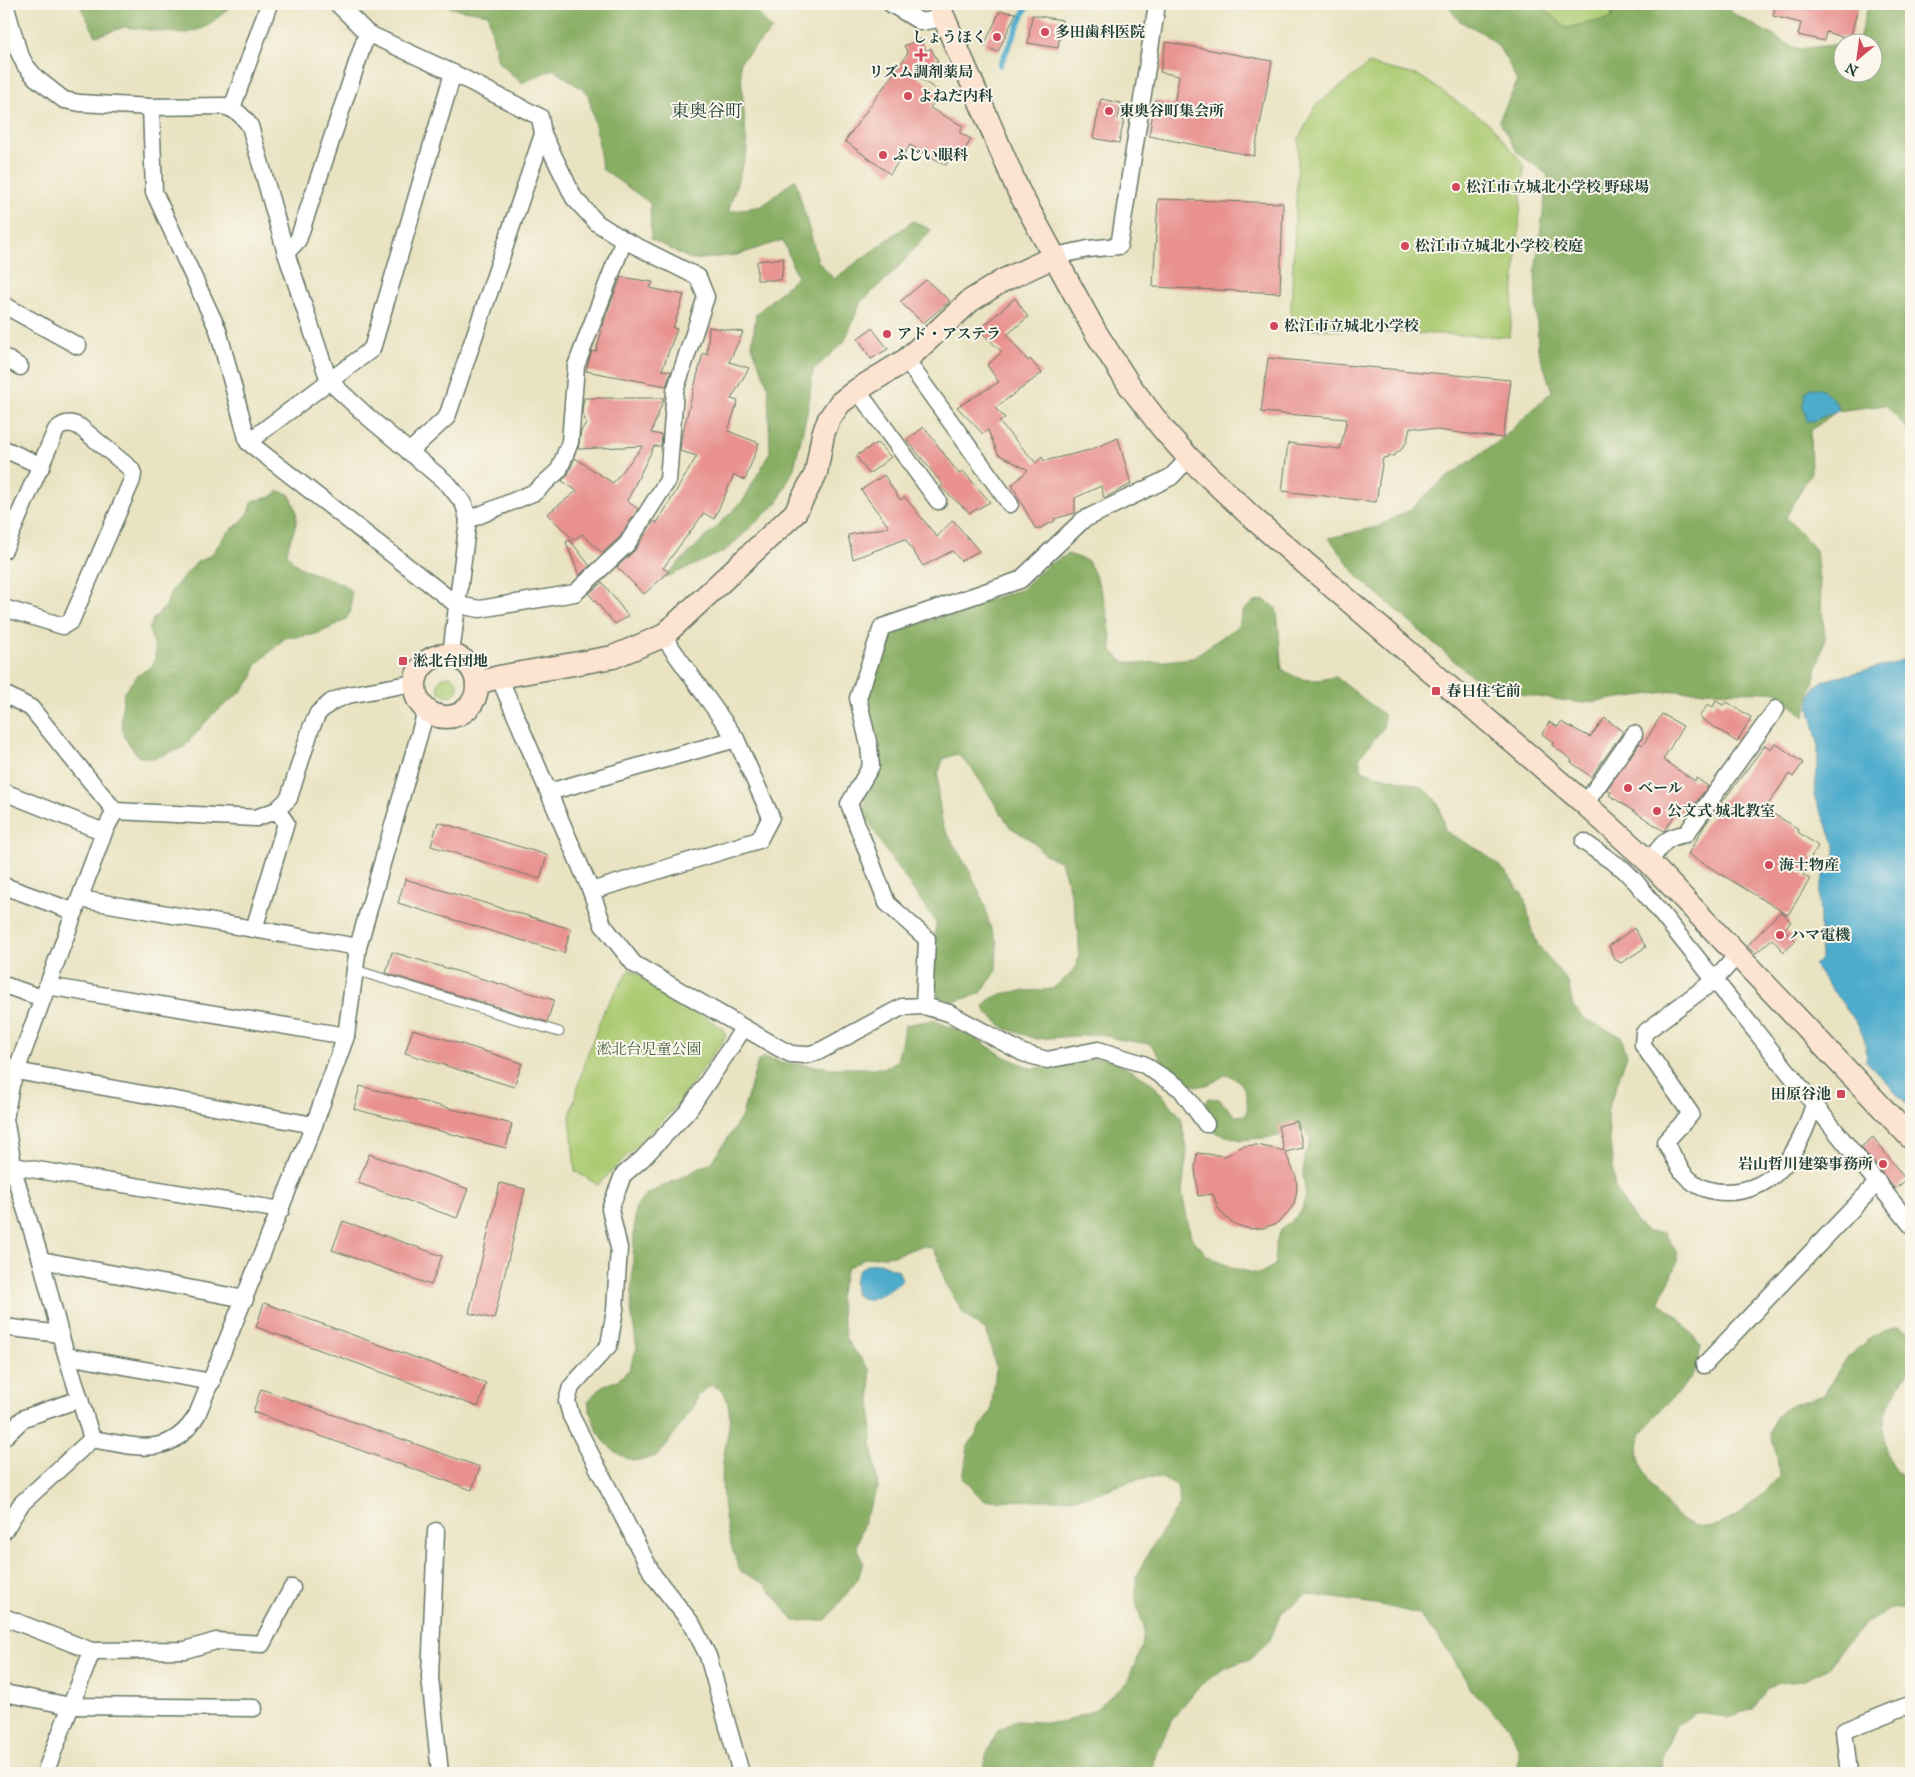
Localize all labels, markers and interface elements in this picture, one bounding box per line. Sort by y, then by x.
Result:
place label: 多田歯科医院 [1055,23,1145,41]
marker: 多田歯科医院 [1039,26,1051,38]
place label: しょうほく [912,28,987,46]
marker: しょうほく [991,31,1003,43]
north arrow [1832,32,1882,82]
marker: リズム調剤薬局 [915,49,927,61]
text: N [1843,59,1861,79]
place label: リズム調剤薬局 [869,63,973,81]
place label: よねだ内科 [918,87,993,105]
marker: よねだ内科 [902,90,914,102]
district label: 東奥谷町 [671,100,743,122]
place label: 東奥谷町集会所 [1119,102,1224,120]
marker: 東奥谷町集会所 [1103,105,1115,117]
place label: ふじい眼科 [893,146,968,164]
marker: ふじい眼科 [877,149,889,161]
place label: 松江市立城北小学校 野球場 [1466,178,1649,196]
marker: 松江市立城北小学校 野球場 [1450,181,1462,193]
place label: 松江市立城北小学校 校庭 [1415,237,1583,255]
marker: 松江市立城北小学校 校庭 [1399,240,1411,252]
place label: 松江市立城北小学校 [1284,317,1419,335]
marker: 松江市立城北小学校 [1268,320,1280,332]
place label: アド・アステラ [897,325,1001,343]
marker: アド・アステラ [881,328,893,340]
place label: 淞北台団地 [413,652,488,670]
marker: 淞北台団地 [397,655,409,667]
place label: 春日住宅前 [1446,682,1521,700]
marker: 春日住宅前 [1430,685,1442,697]
place label: ベール [1638,779,1683,797]
marker: ベール [1622,782,1634,794]
place label: 公文式 城北教室 [1667,802,1775,820]
marker: 公文式 城北教室 [1651,805,1663,817]
place label: 海士物産 [1779,856,1839,874]
marker: 海士物産 [1763,859,1775,871]
place label: ハマ電機 [1790,926,1850,944]
marker: ハマ電機 [1774,929,1786,941]
park label: 淞北台児童公園 [596,1040,702,1058]
place label: 田原谷池 [1771,1085,1831,1103]
marker: 田原谷池 [1835,1088,1847,1100]
place label: 岩山哲川建築事務所 [1738,1155,1873,1173]
marker: 岩山哲川建築事務所 [1877,1158,1889,1170]

